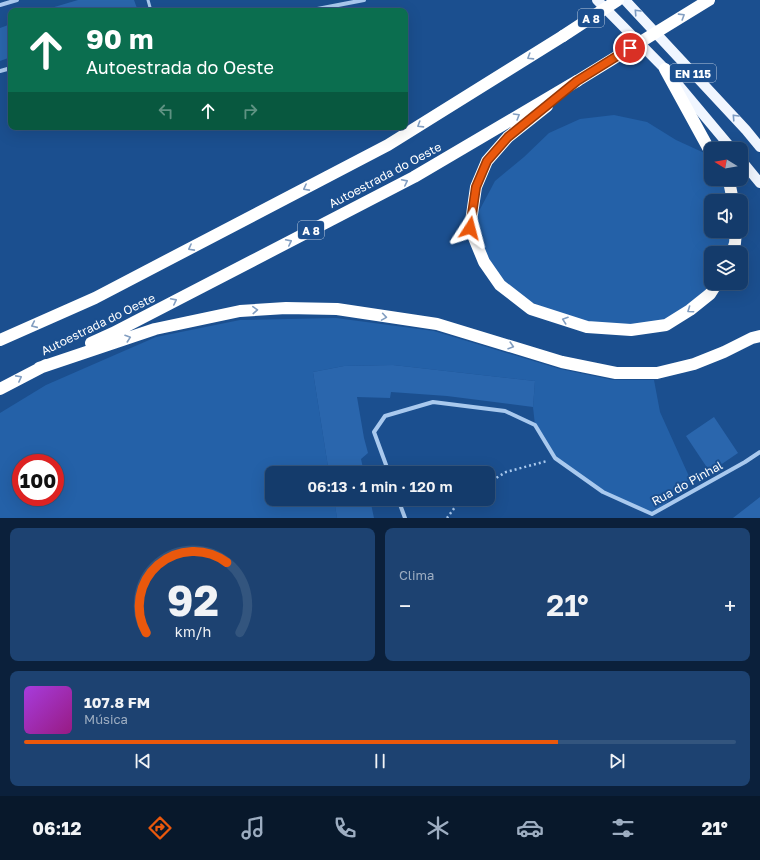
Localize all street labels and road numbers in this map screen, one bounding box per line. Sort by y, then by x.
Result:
road number: A 8 [578,9,604,27]
road number: EN 115 [670,64,716,82]
street label: Autoestrada do Oeste [326,139,444,211]
road number: A 8 [298,221,324,239]
street label: Autoestrada do Oeste [38,290,158,358]
street label: Rua do Pinhal [649,457,725,509]

